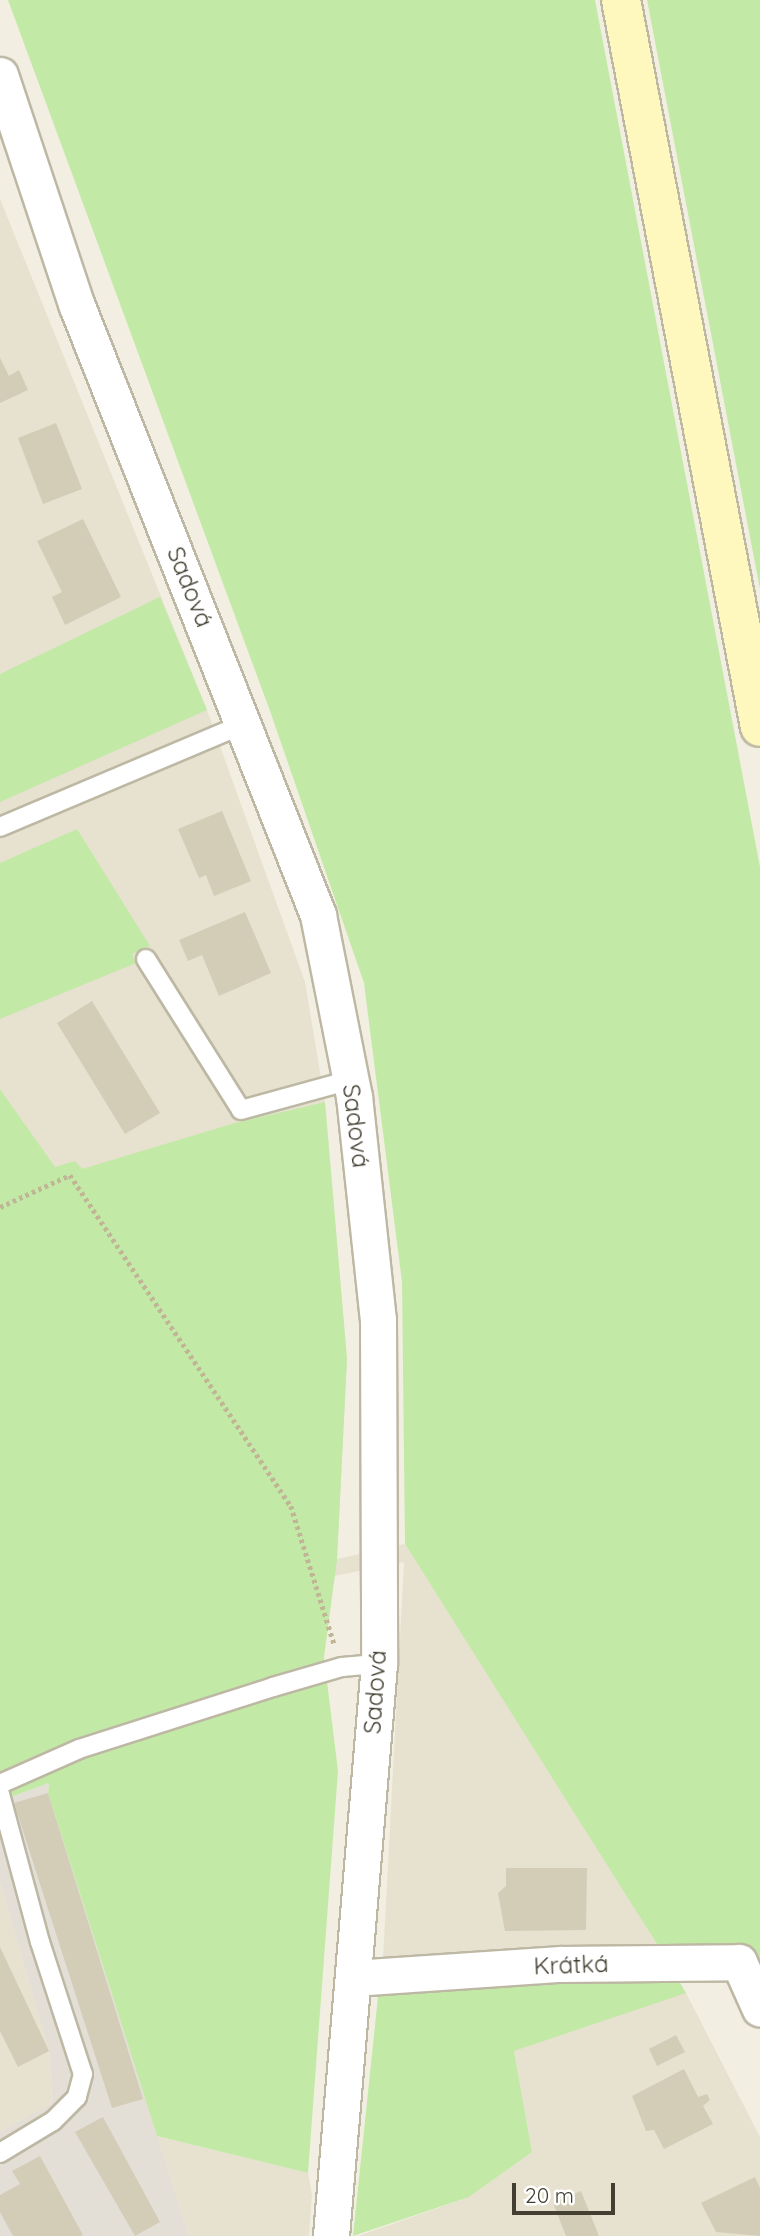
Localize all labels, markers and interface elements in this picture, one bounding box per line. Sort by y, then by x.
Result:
street label: Sadová [161,543,219,631]
street label: Sadová [337,1082,375,1170]
street label: Sadová [358,1649,392,1735]
street label: Krátká [533,1949,609,1981]
scale bar [515,2170,618,2214]
text: 20 m [525,2182,574,2208]

